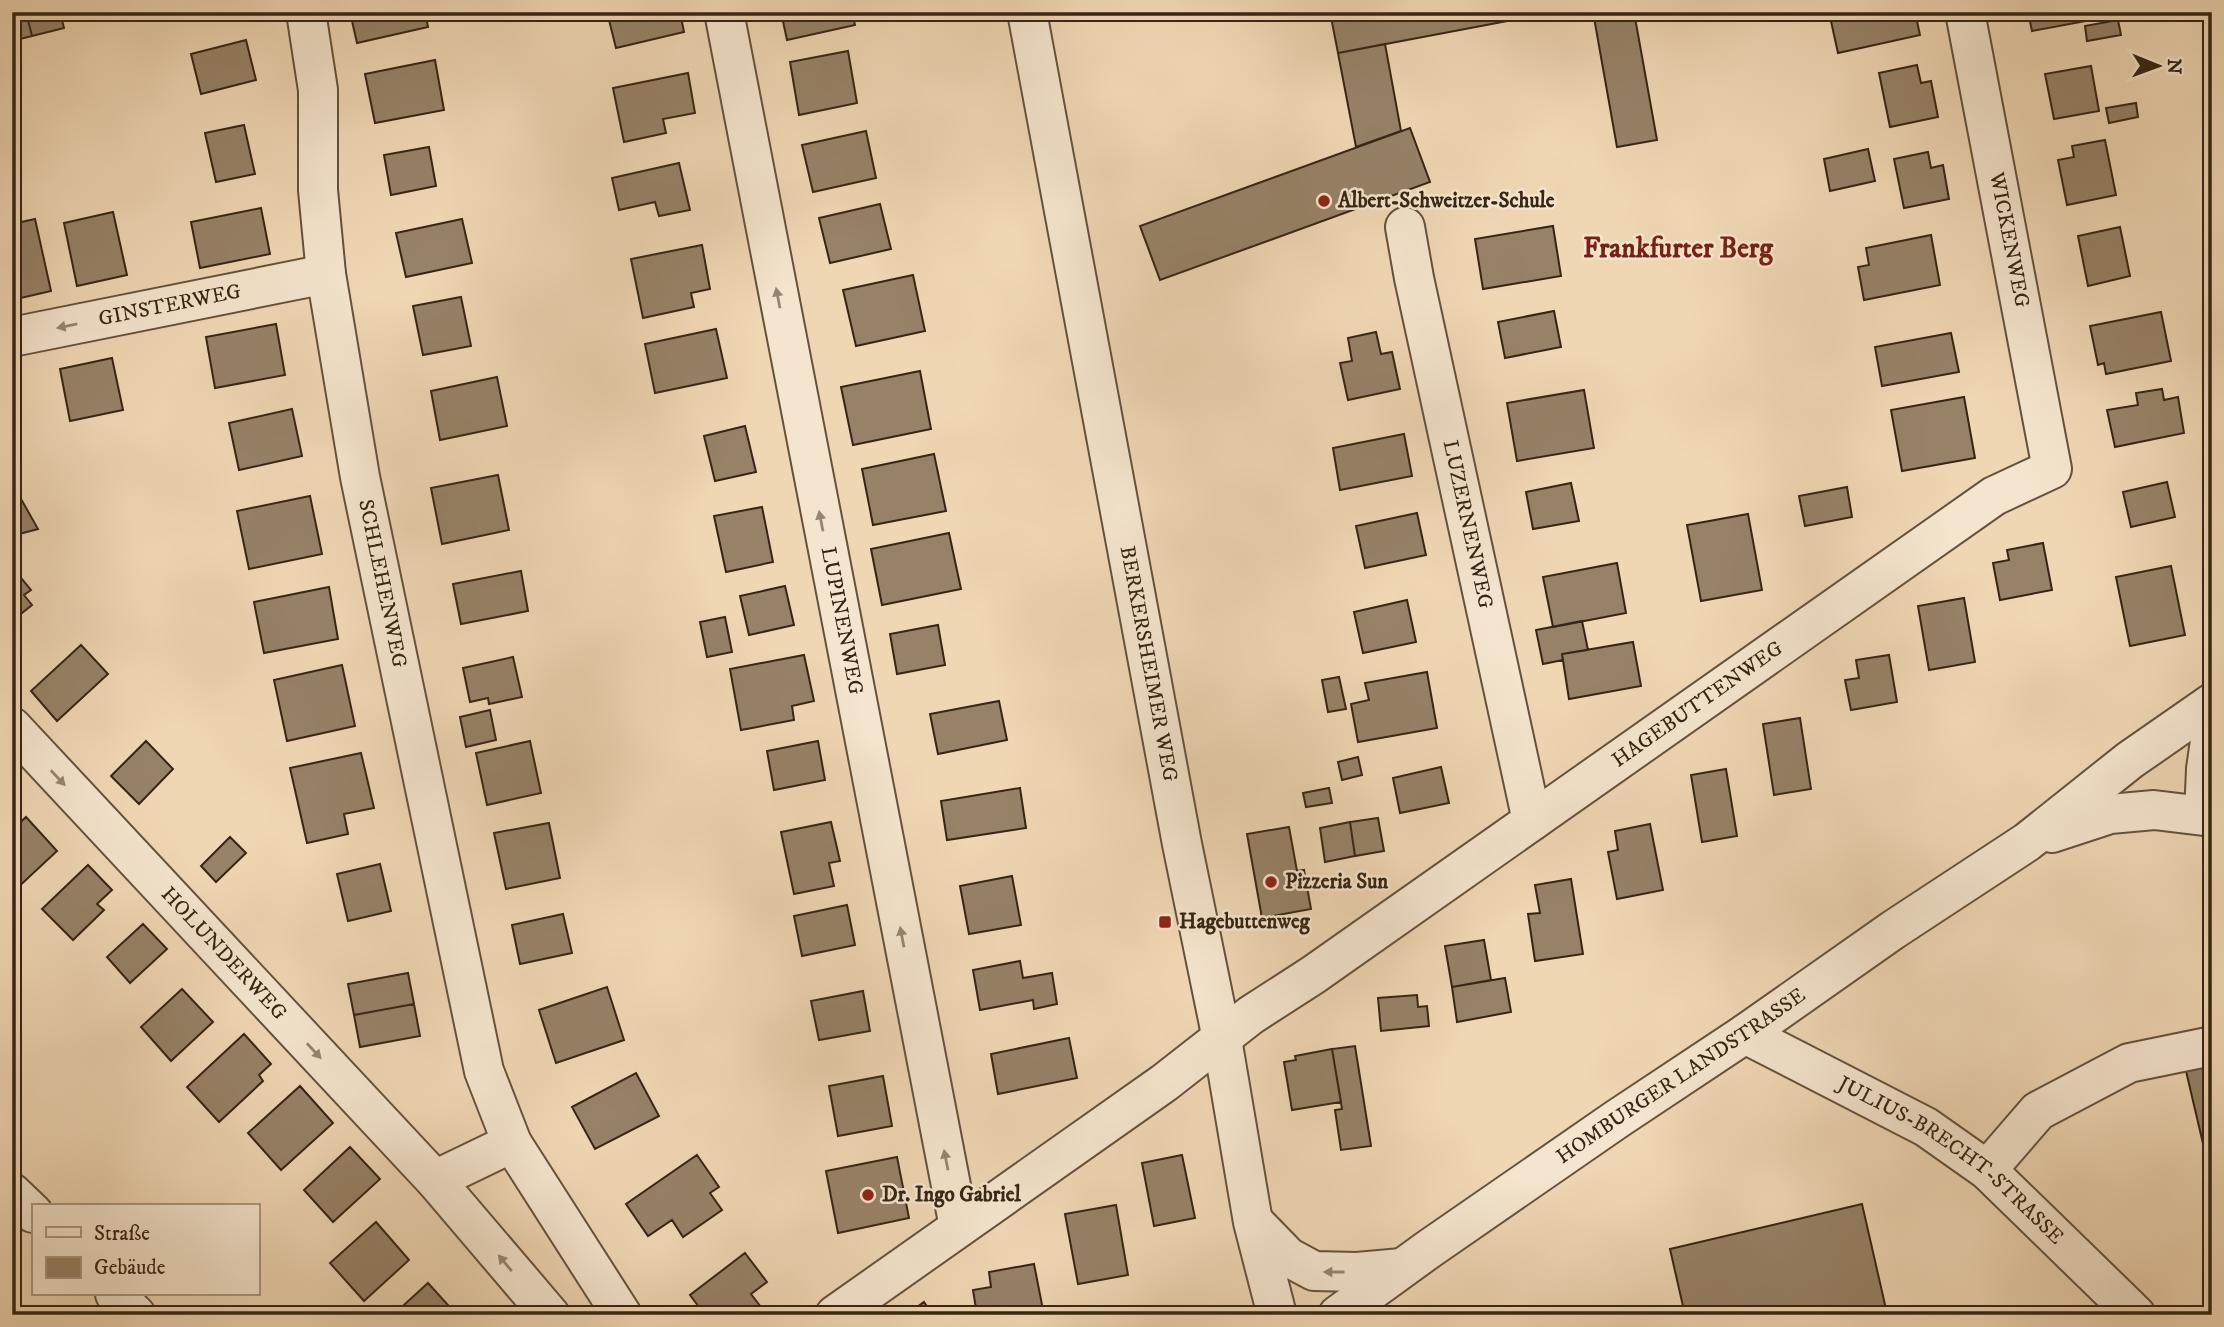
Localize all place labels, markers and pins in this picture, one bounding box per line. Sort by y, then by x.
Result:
place label: Albert-Schweitzer-Schule [1337,188,1555,214]
marker: Albert-Schweitzer-Schule [1316,193,1332,209]
place label: Pizzeria Sun [1285,869,1389,895]
marker: Pizzeria Sun [1263,874,1279,890]
place label: Hagebuttenweg [1179,909,1311,935]
marker: Hagebuttenweg [1157,914,1173,930]
place label: Dr. Ingo Gabriel [882,1182,1021,1208]
marker: Dr. Ingo Gabriel [860,1187,876,1203]

